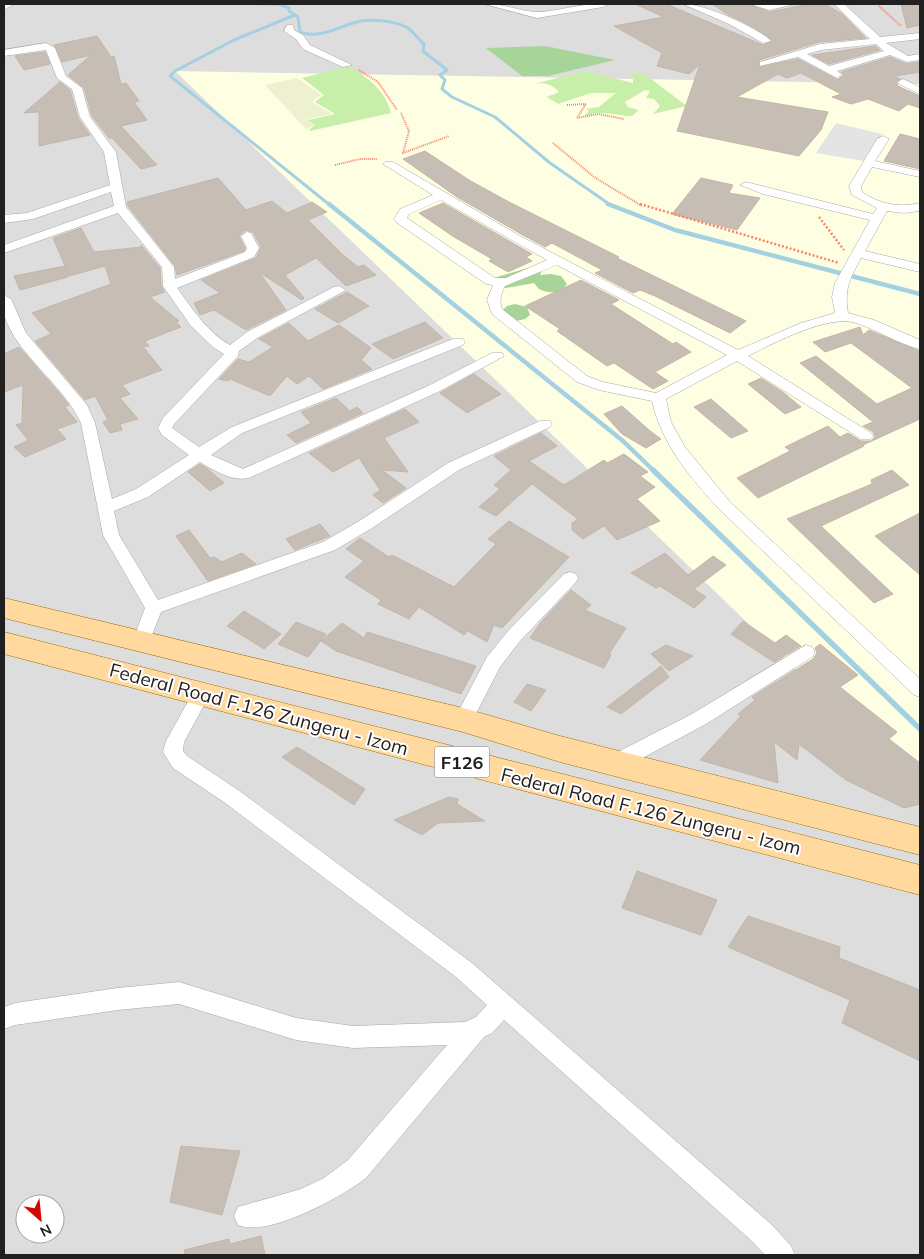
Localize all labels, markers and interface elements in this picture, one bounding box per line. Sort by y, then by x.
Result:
street label: Federal Road F.126 Zungeru - Izom [107,658,411,760]
road number: F126 [434,746,490,778]
street label: Federal Road F.126 Zungeru - Izom [499,762,803,860]
north arrow [15,1194,65,1244]
text: N [37,1220,55,1241]

